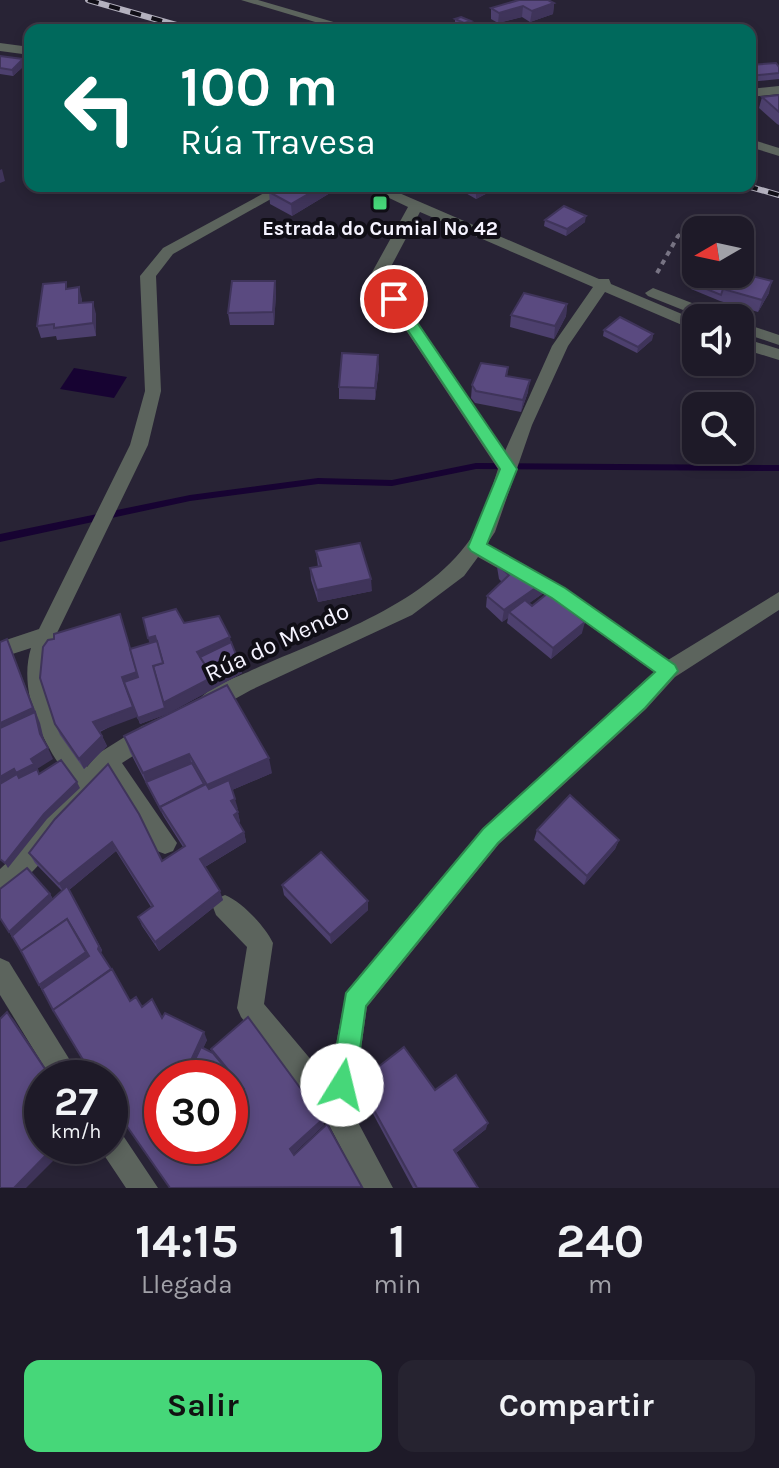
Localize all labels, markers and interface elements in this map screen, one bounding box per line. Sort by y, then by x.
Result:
text: 100 m [180,54,338,119]
icon: left [48,56,152,160]
text: Rúa Travesa [180,121,376,163]
marker: Estrada do Cumial Nº 42 [371,194,389,212]
north arrow [682,216,754,288]
map controls [682,216,754,464]
place label: Estrada do Cumial Nº 42 [262,217,498,240]
pin [360,265,428,333]
icon: arrive [372,277,416,321]
button: sound [682,304,754,376]
button: search [682,392,754,464]
street label: Rúa do Mendo [201,596,353,688]
position arrow [300,1043,384,1127]
speed limit sign: 30 [144,1060,248,1164]
text: 27 [54,1078,98,1125]
text: km/h [51,1120,101,1143]
text: 14:15 [135,1213,239,1269]
text: 1 [389,1213,406,1269]
text: 240 [556,1213,644,1269]
text: Llegada [141,1269,232,1300]
text: min [373,1269,421,1300]
text: m [588,1269,612,1300]
button: Salir [24,1360,382,1452]
button: Compartir [398,1360,755,1452]

